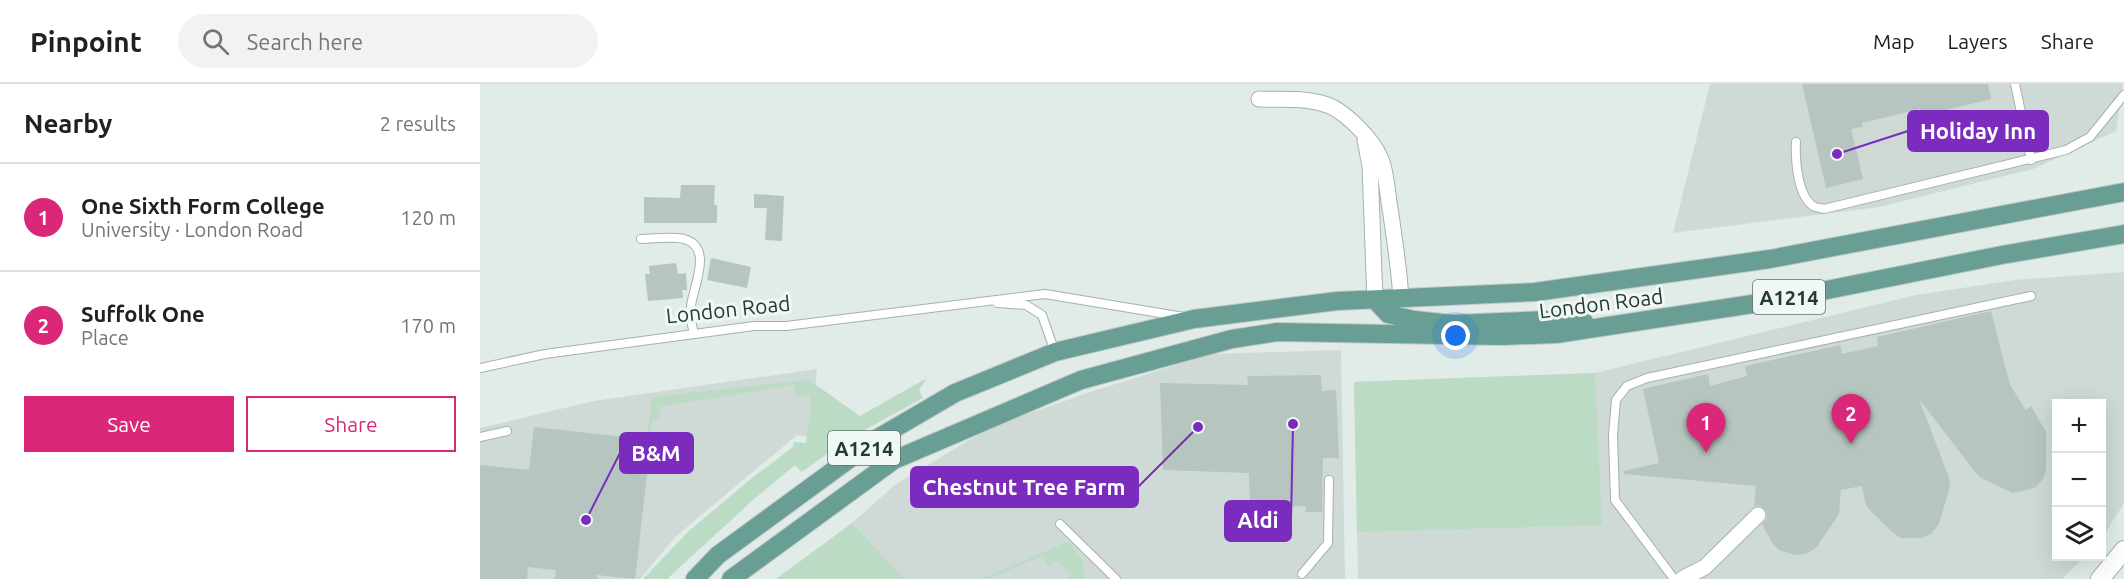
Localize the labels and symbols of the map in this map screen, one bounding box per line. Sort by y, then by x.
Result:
callout: Holiday Inn [1908,111,2048,151]
text: Holiday Inn [1920,118,2036,143]
road number: A1214 [1753,280,1825,314]
street label: London Road [1538,283,1664,323]
street label: London Road [665,291,791,327]
your location [1441,321,1470,350]
pin: 2 [1832,394,1870,444]
pin: 1 [1686,404,1726,453]
road number: A1214 [828,431,900,465]
callout: B&M [620,433,693,473]
text: B&M [631,440,681,465]
callout: Chestnut Tree Farm [911,467,1138,507]
text: Chestnut Tree Farm [923,474,1125,499]
callout: Aldi [1225,501,1291,541]
text: Aldi [1237,507,1279,532]

